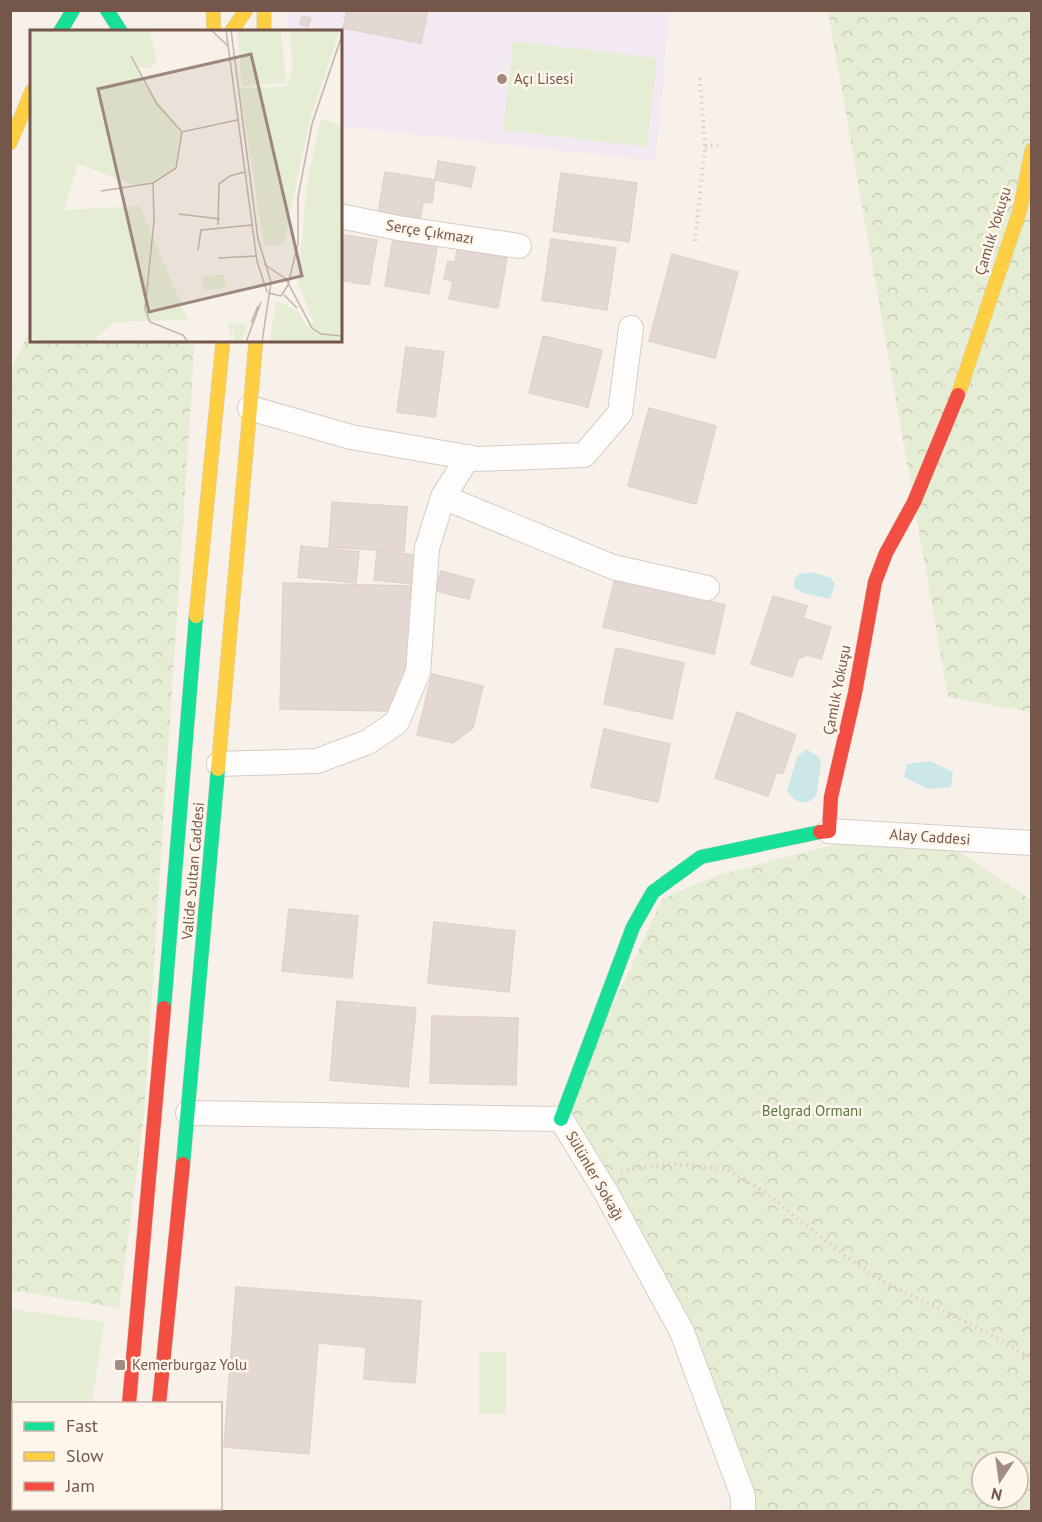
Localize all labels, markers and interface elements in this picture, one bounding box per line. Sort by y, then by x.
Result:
inset map [30,30,342,342]
place label: Açı Lisesi [514,69,573,88]
marker: Açı Lisesi [495,72,509,86]
street label: Çamlık Yokuşu [970,184,1015,277]
street label: Serçe Çıkmazı [385,215,475,248]
street label: Çamlık Yokuşu [818,643,855,737]
street label: Valide Sultan Caddesi [177,801,208,942]
street label: Alay Caddesi [889,824,971,849]
park label: Belgrad Ormanı [762,1101,862,1120]
street label: Sülünler Sokağı [562,1127,629,1224]
place label: Kemerburgaz Yolu [132,1355,247,1374]
marker: Kemerburgaz Yolu [113,1358,127,1372]
legend [12,1402,222,1510]
text: Fast [66,1414,98,1437]
text: Slow [66,1444,104,1467]
north arrow [970,1450,1030,1510]
text: Jam [65,1474,95,1497]
text: N [989,1484,1004,1506]

